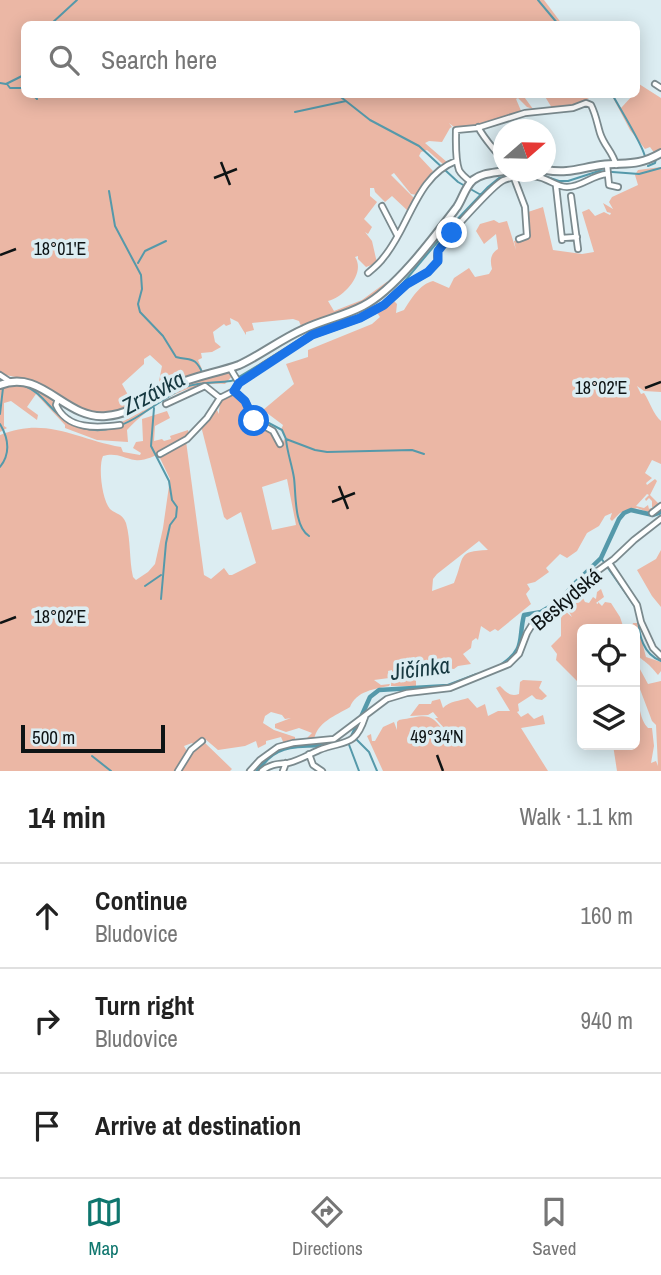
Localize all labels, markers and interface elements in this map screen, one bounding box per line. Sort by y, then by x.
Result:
search box [21,21,640,98]
icon: search [45,41,83,79]
text: Search here [101,42,217,77]
north arrow [493,119,556,182]
route end [436,217,467,248]
text: 18°01'E [34,236,86,261]
water label: Zrzávka [115,363,190,422]
text: 18°02'E [575,375,627,400]
route start [238,405,269,436]
street label: Beskydská [525,561,608,637]
text: 18°02'E [34,604,86,629]
map controls [577,624,640,750]
button: locate [577,624,640,687]
water label: Jičínka [387,649,452,687]
button: layers [577,687,640,750]
scale bar [21,722,164,754]
text: 500 m [32,724,75,750]
text: 49°34'N [410,724,464,749]
text: 14 min [28,797,106,837]
text: Walk · 1.1 km [519,801,633,832]
text: Continue [95,883,187,918]
icon: ahead [28,897,66,935]
text: 160 m [581,900,633,931]
text: Bludovice [95,918,178,949]
text: Turn right [95,988,194,1023]
icon: right [28,1002,66,1040]
text: 940 m [581,1005,633,1036]
text: Bludovice [95,1023,178,1054]
icon: arrive [28,1107,66,1145]
text: Arrive at destination [95,1108,301,1143]
tab: Map [85,1193,123,1261]
tab: Directions [292,1193,363,1261]
tab: Saved [532,1193,576,1261]

